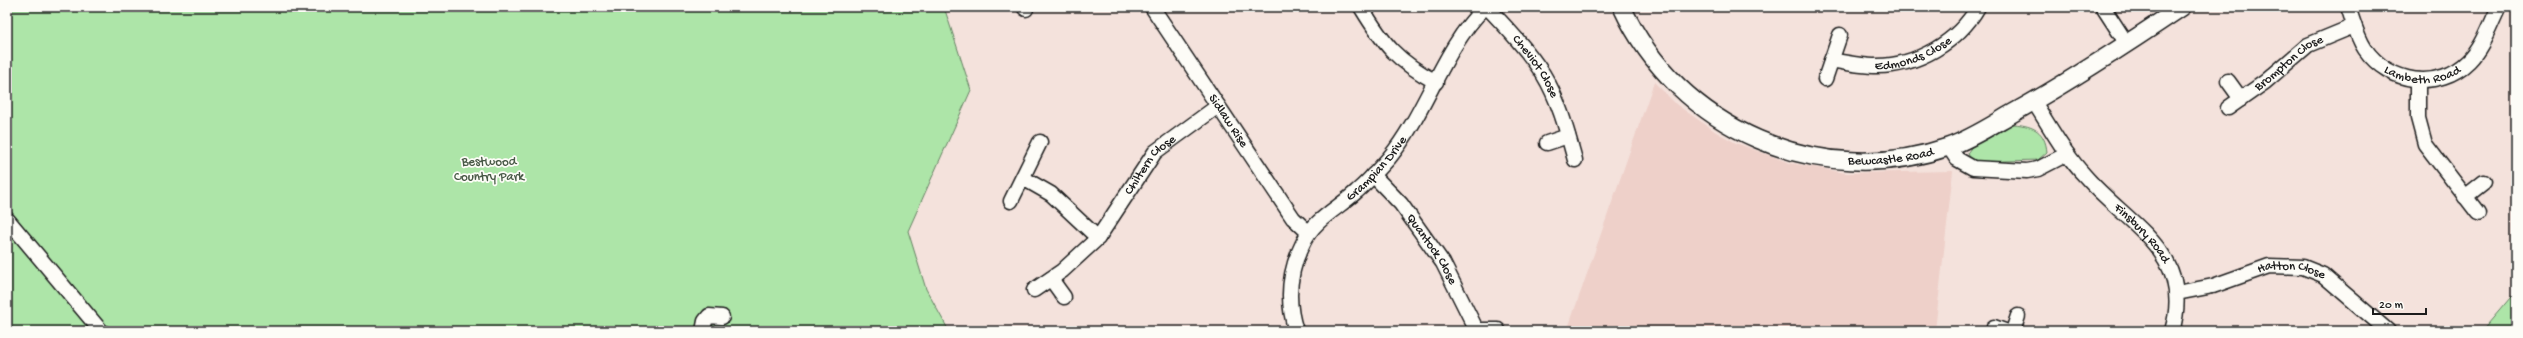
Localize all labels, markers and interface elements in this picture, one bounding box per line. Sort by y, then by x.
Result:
street label: Cheviot Close [1509,32,1562,100]
street label: Brompton Close [2251,32,2326,95]
street label: Edmonds Close [1875,33,1955,74]
street label: Lambeth Road [2383,57,2461,73]
text: Lambeth Road [2381,62,2465,88]
street label: Sidlaw Rise [1205,91,1251,151]
street label: Chiltern Close [1121,132,1179,198]
street label: Grampian Drive [1343,133,1410,205]
street label: Bewcastle Road [1847,144,1937,169]
park label: Bestwood Country Park [454,155,525,185]
street label: Finsbury Road [2110,200,2174,267]
street label: Quantock Close [1403,211,1460,287]
street label: Hatton Close [2255,258,2328,283]
scale bar [2373,290,2426,316]
text: 20 m [2379,299,2404,313]

